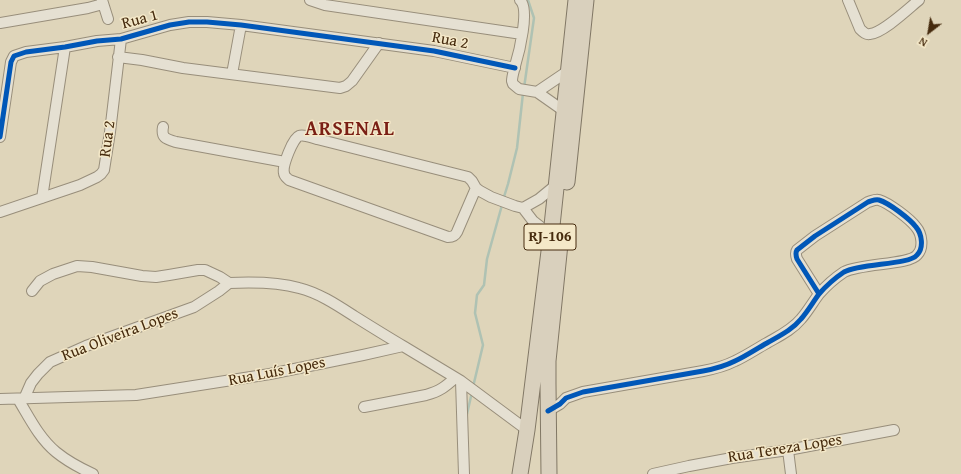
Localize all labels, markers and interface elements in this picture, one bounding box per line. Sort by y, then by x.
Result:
street label: Rua 1 [120,6,160,34]
north arrow [909,12,949,52]
street label: Rua 2 [430,28,470,54]
text: N [916,34,930,51]
district label: ARSENAL [305,118,395,142]
street label: Rua 2 [96,120,120,158]
road number: RJ-106 [524,224,576,250]
street label: Rua Oliveira Lopes [59,304,181,366]
street label: Rua Luís Lopes [227,353,327,391]
street label: Rua Tereza Lopes [727,431,843,467]

